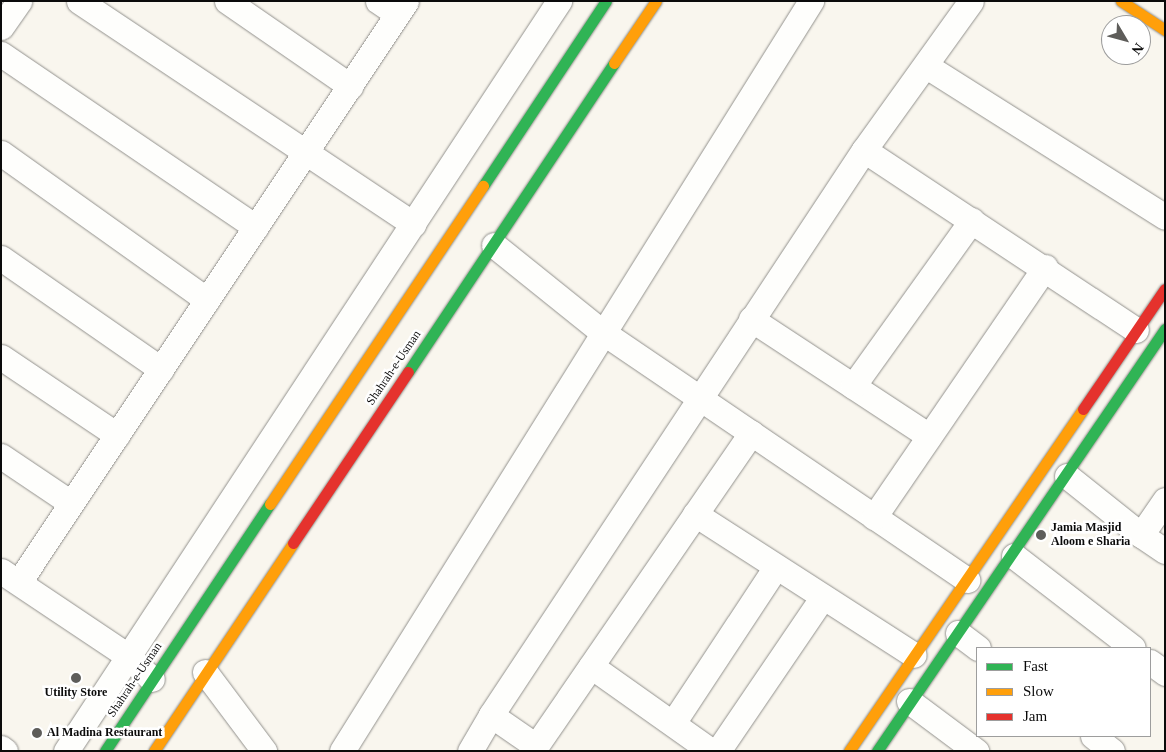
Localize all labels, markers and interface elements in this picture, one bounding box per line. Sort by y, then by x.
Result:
north arrow [1101,15,1151,65]
text: N [1129,40,1147,57]
street label: Shahrah-e-Usman [364,328,424,408]
place label: Jamia Masjid Aloom e Sharia [1051,521,1130,549]
marker: Jamia Masjid Aloom e Sharia [1035,529,1047,541]
street label: Shahrah-e-Usman [105,640,165,720]
legend [976,647,1151,737]
text: Fast [1023,658,1048,674]
marker: Utility Store [70,672,82,684]
text: Slow [1023,683,1054,699]
place label: Utility Store [45,686,107,700]
text: Jam [1023,708,1047,724]
place label: Al Madina Restaurant [47,726,162,740]
marker: Al Madina Restaurant [31,727,43,739]

